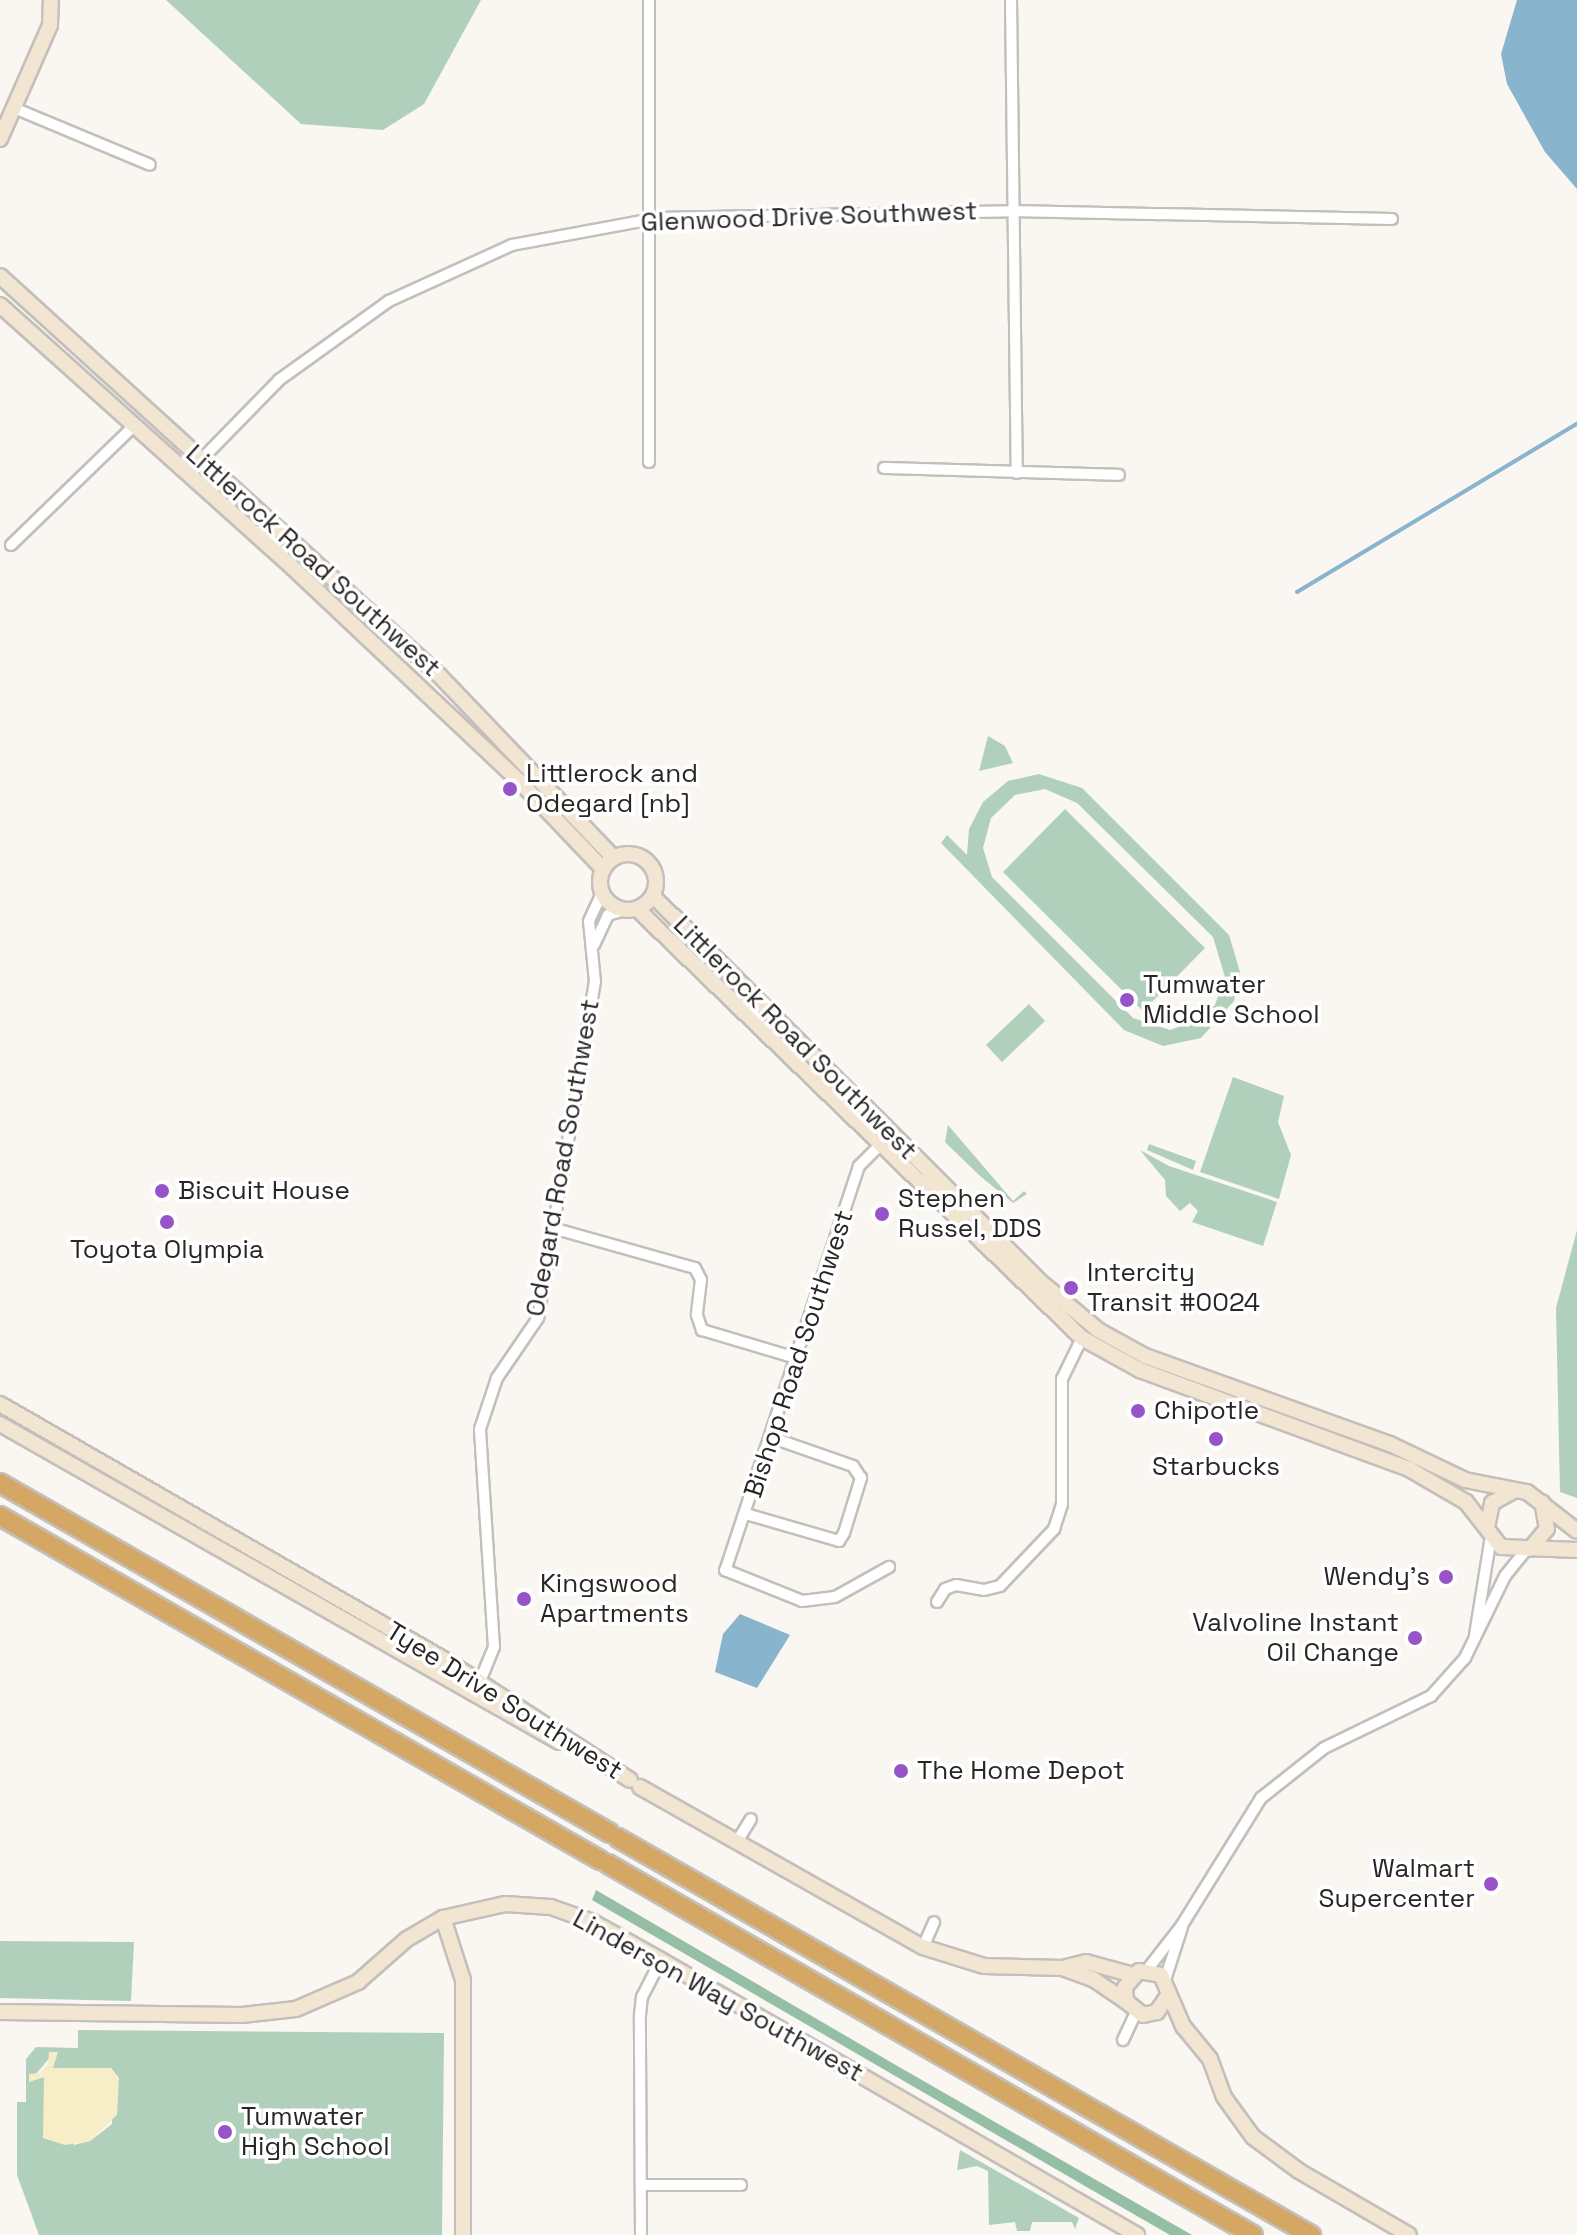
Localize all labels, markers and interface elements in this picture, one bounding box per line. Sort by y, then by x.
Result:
street label: Glenwood Drive Southwest [640,196,978,238]
street label: Littlerock Road Southwest [179,438,447,684]
place label: Littlerock and Odegard [nb] [526,758,698,820]
marker: Littlerock and Odegard [nb] [501,780,519,798]
street label: Littlerock Road Southwest [667,910,923,1166]
place label: Tumwater Middle School [1143,969,1320,1030]
marker: Tumwater Middle School [1118,991,1136,1009]
street label: Odegard Road Southwest [520,997,606,1319]
place label: Biscuit House [178,1175,350,1207]
marker: Biscuit House [153,1182,171,1200]
place label: Stephen Russel, DDS [898,1183,1042,1244]
marker: Stephen Russel, DDS [873,1205,891,1223]
street label: Bishop Road Southwest [738,1206,860,1502]
marker: Toyota Olympia [158,1213,176,1231]
place label: Toyota Olympia [70,1234,264,1266]
place label: Intercity Transit #0024 [1087,1257,1260,1318]
marker: Intercity Transit #0024 [1062,1279,1080,1297]
place label: Chipotle [1154,1395,1259,1427]
marker: Chipotle [1129,1402,1147,1420]
marker: Starbucks [1207,1430,1225,1448]
place label: Starbucks [1152,1451,1280,1483]
place label: Wendy's [1323,1561,1430,1593]
place label: Kingswood Apartments [540,1568,689,1630]
marker: Wendy's [1437,1568,1455,1586]
marker: Kingswood Apartments [515,1590,533,1608]
place label: Valvoline Instant Oil Change [1192,1607,1399,1668]
street label: Tyee Drive Southwest [380,1616,628,1786]
marker: Valvoline Instant Oil Change [1406,1629,1424,1647]
place label: The Home Depot [917,1755,1125,1787]
marker: The Home Depot [892,1762,910,1780]
place label: Walmart Supercenter [1318,1853,1475,1914]
marker: Walmart Supercenter [1482,1875,1500,1893]
street label: Linderson Way Southwest [567,1903,869,2089]
place label: Tumwater High School [241,2101,390,2162]
marker: Tumwater High School [216,2123,234,2141]

